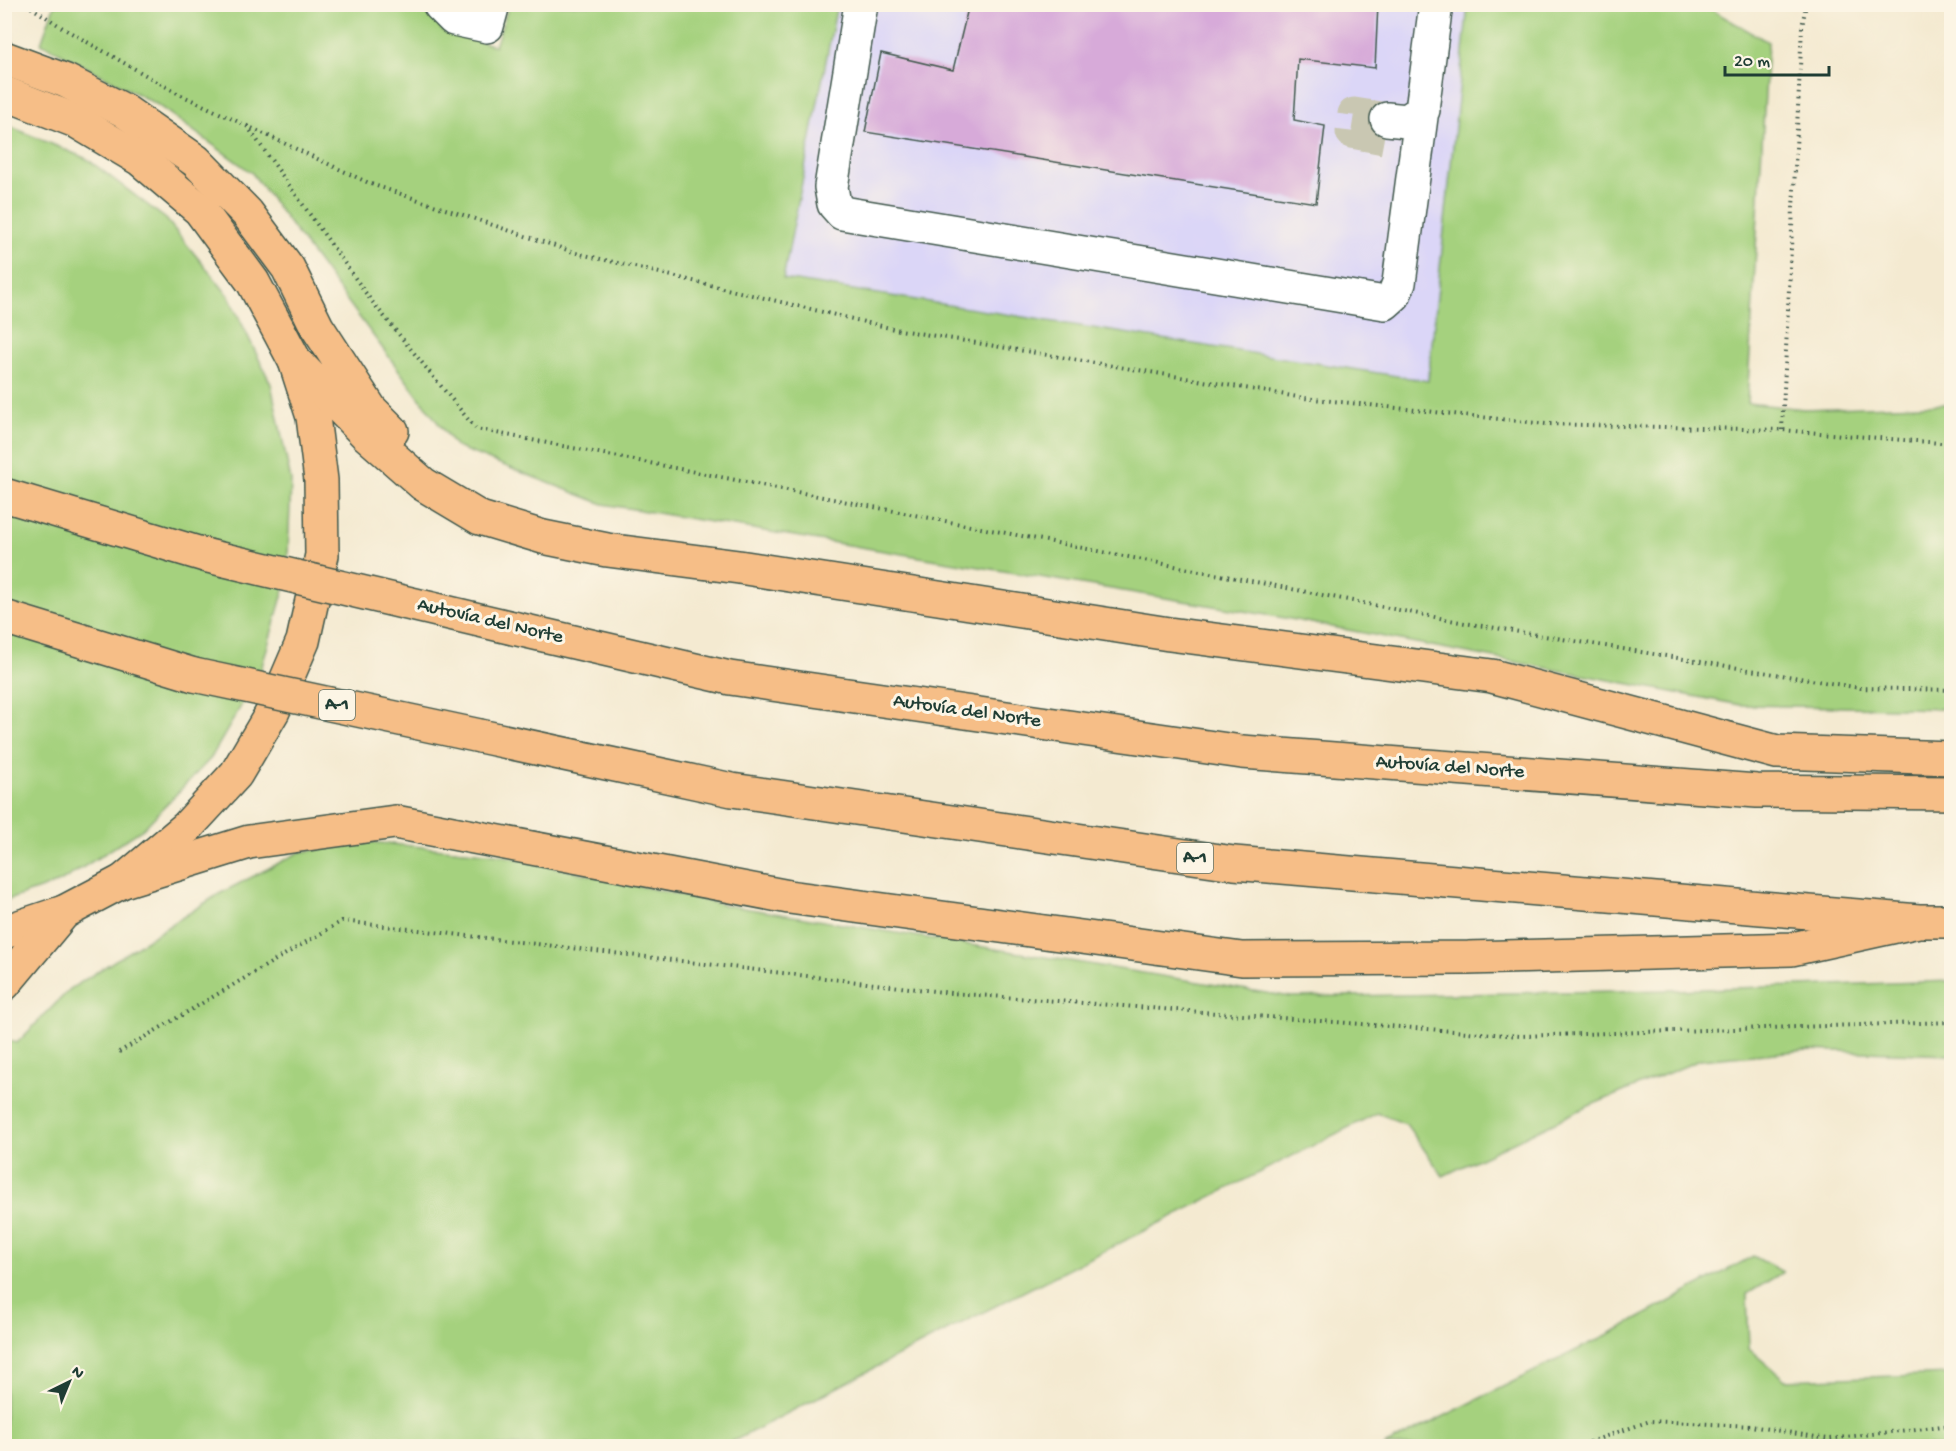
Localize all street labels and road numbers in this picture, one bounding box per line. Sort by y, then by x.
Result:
street label: Autovía del Norte [415,594,566,650]
road number: A-1 [319,690,355,720]
street label: Autovía del Norte [892,690,1043,734]
street label: Autovía del Norte [1375,751,1526,785]
road number: A-1 [1177,843,1213,873]

